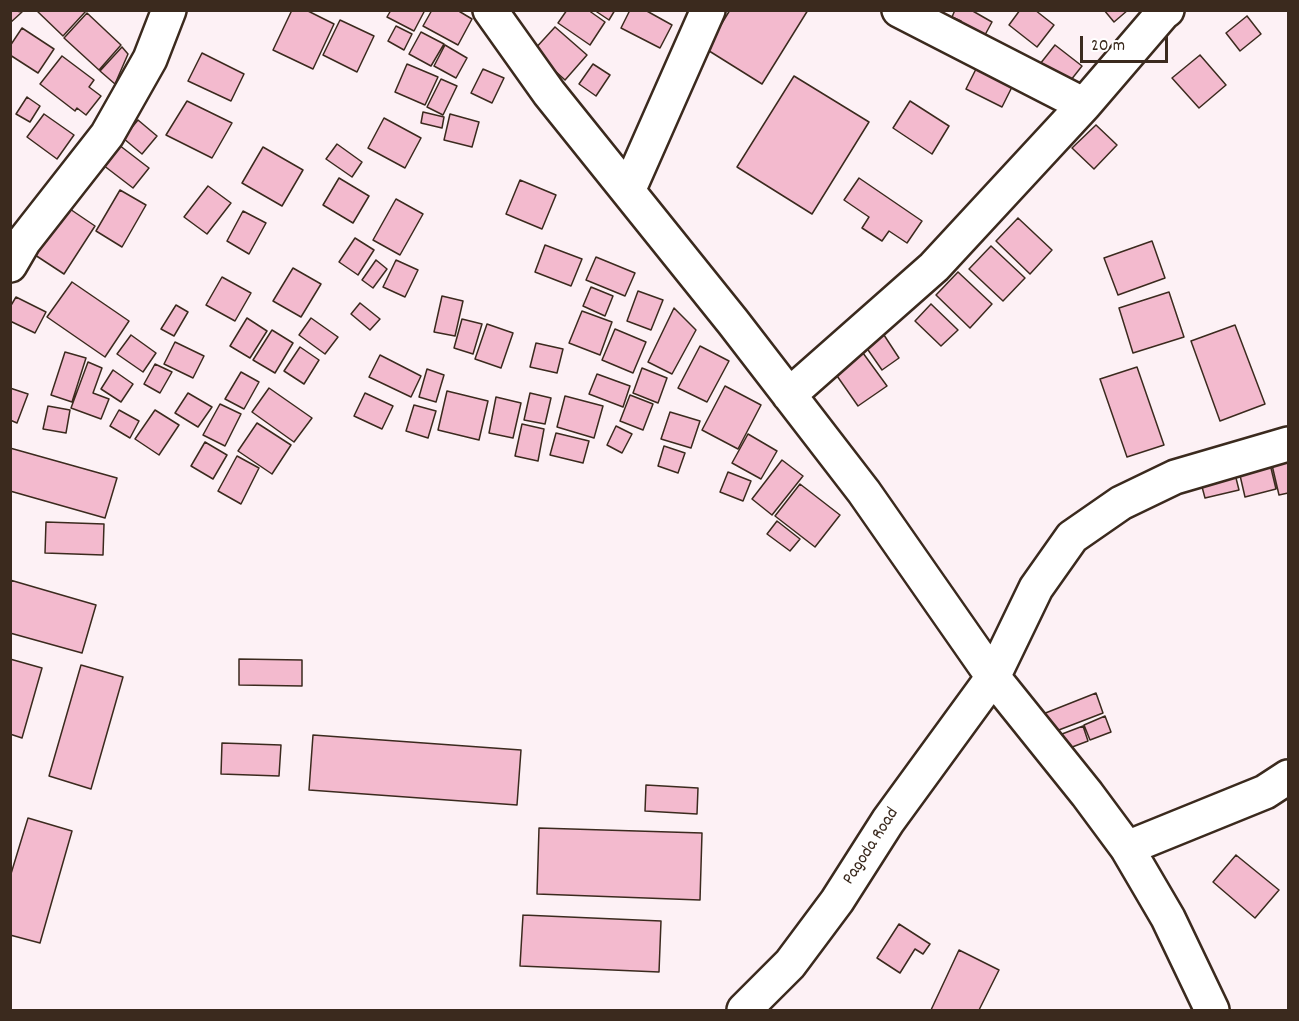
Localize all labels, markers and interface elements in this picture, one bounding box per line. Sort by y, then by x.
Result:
scale bar [1083,24,1172,62]
text: 20 m [1091,34,1125,59]
street label: Pagoda Road [839,805,905,889]

